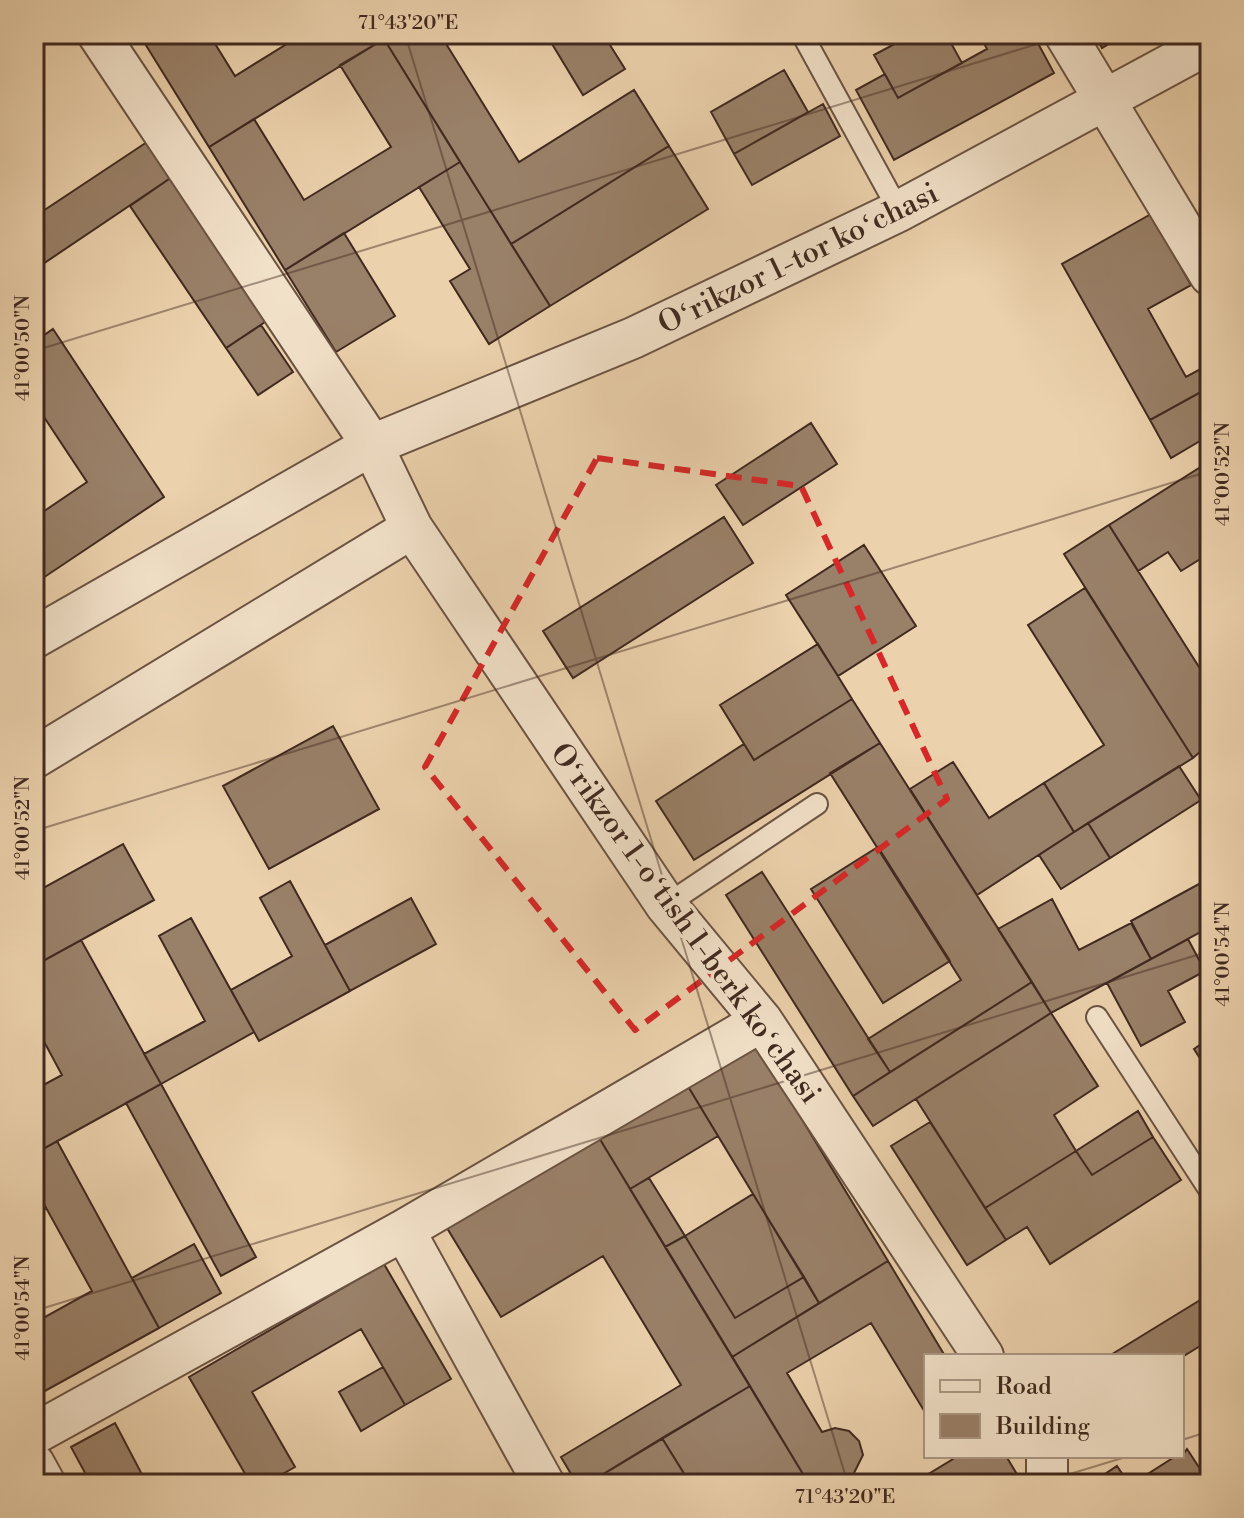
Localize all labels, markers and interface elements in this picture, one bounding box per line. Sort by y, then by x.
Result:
text: 71°43'20"E [358,11,458,36]
street label: Oʻrikzor 1-tor koʻchasi [652,174,945,343]
text: 41°00'50"N [11,295,36,401]
text: 41°00'52"N [1211,422,1236,526]
street label: Oʻrikzor 1-oʻtish 1-berk koʻchasi [541,736,829,1112]
text: 41°00'52"N [11,776,36,880]
text: 41°00'54"N [1211,901,1236,1006]
text: 41°00'54"N [11,1255,36,1360]
legend [924,1354,1184,1458]
text: Road [996,1372,1052,1402]
text: Building [995,1412,1090,1442]
text: 71°43'20"E [795,1485,895,1510]

